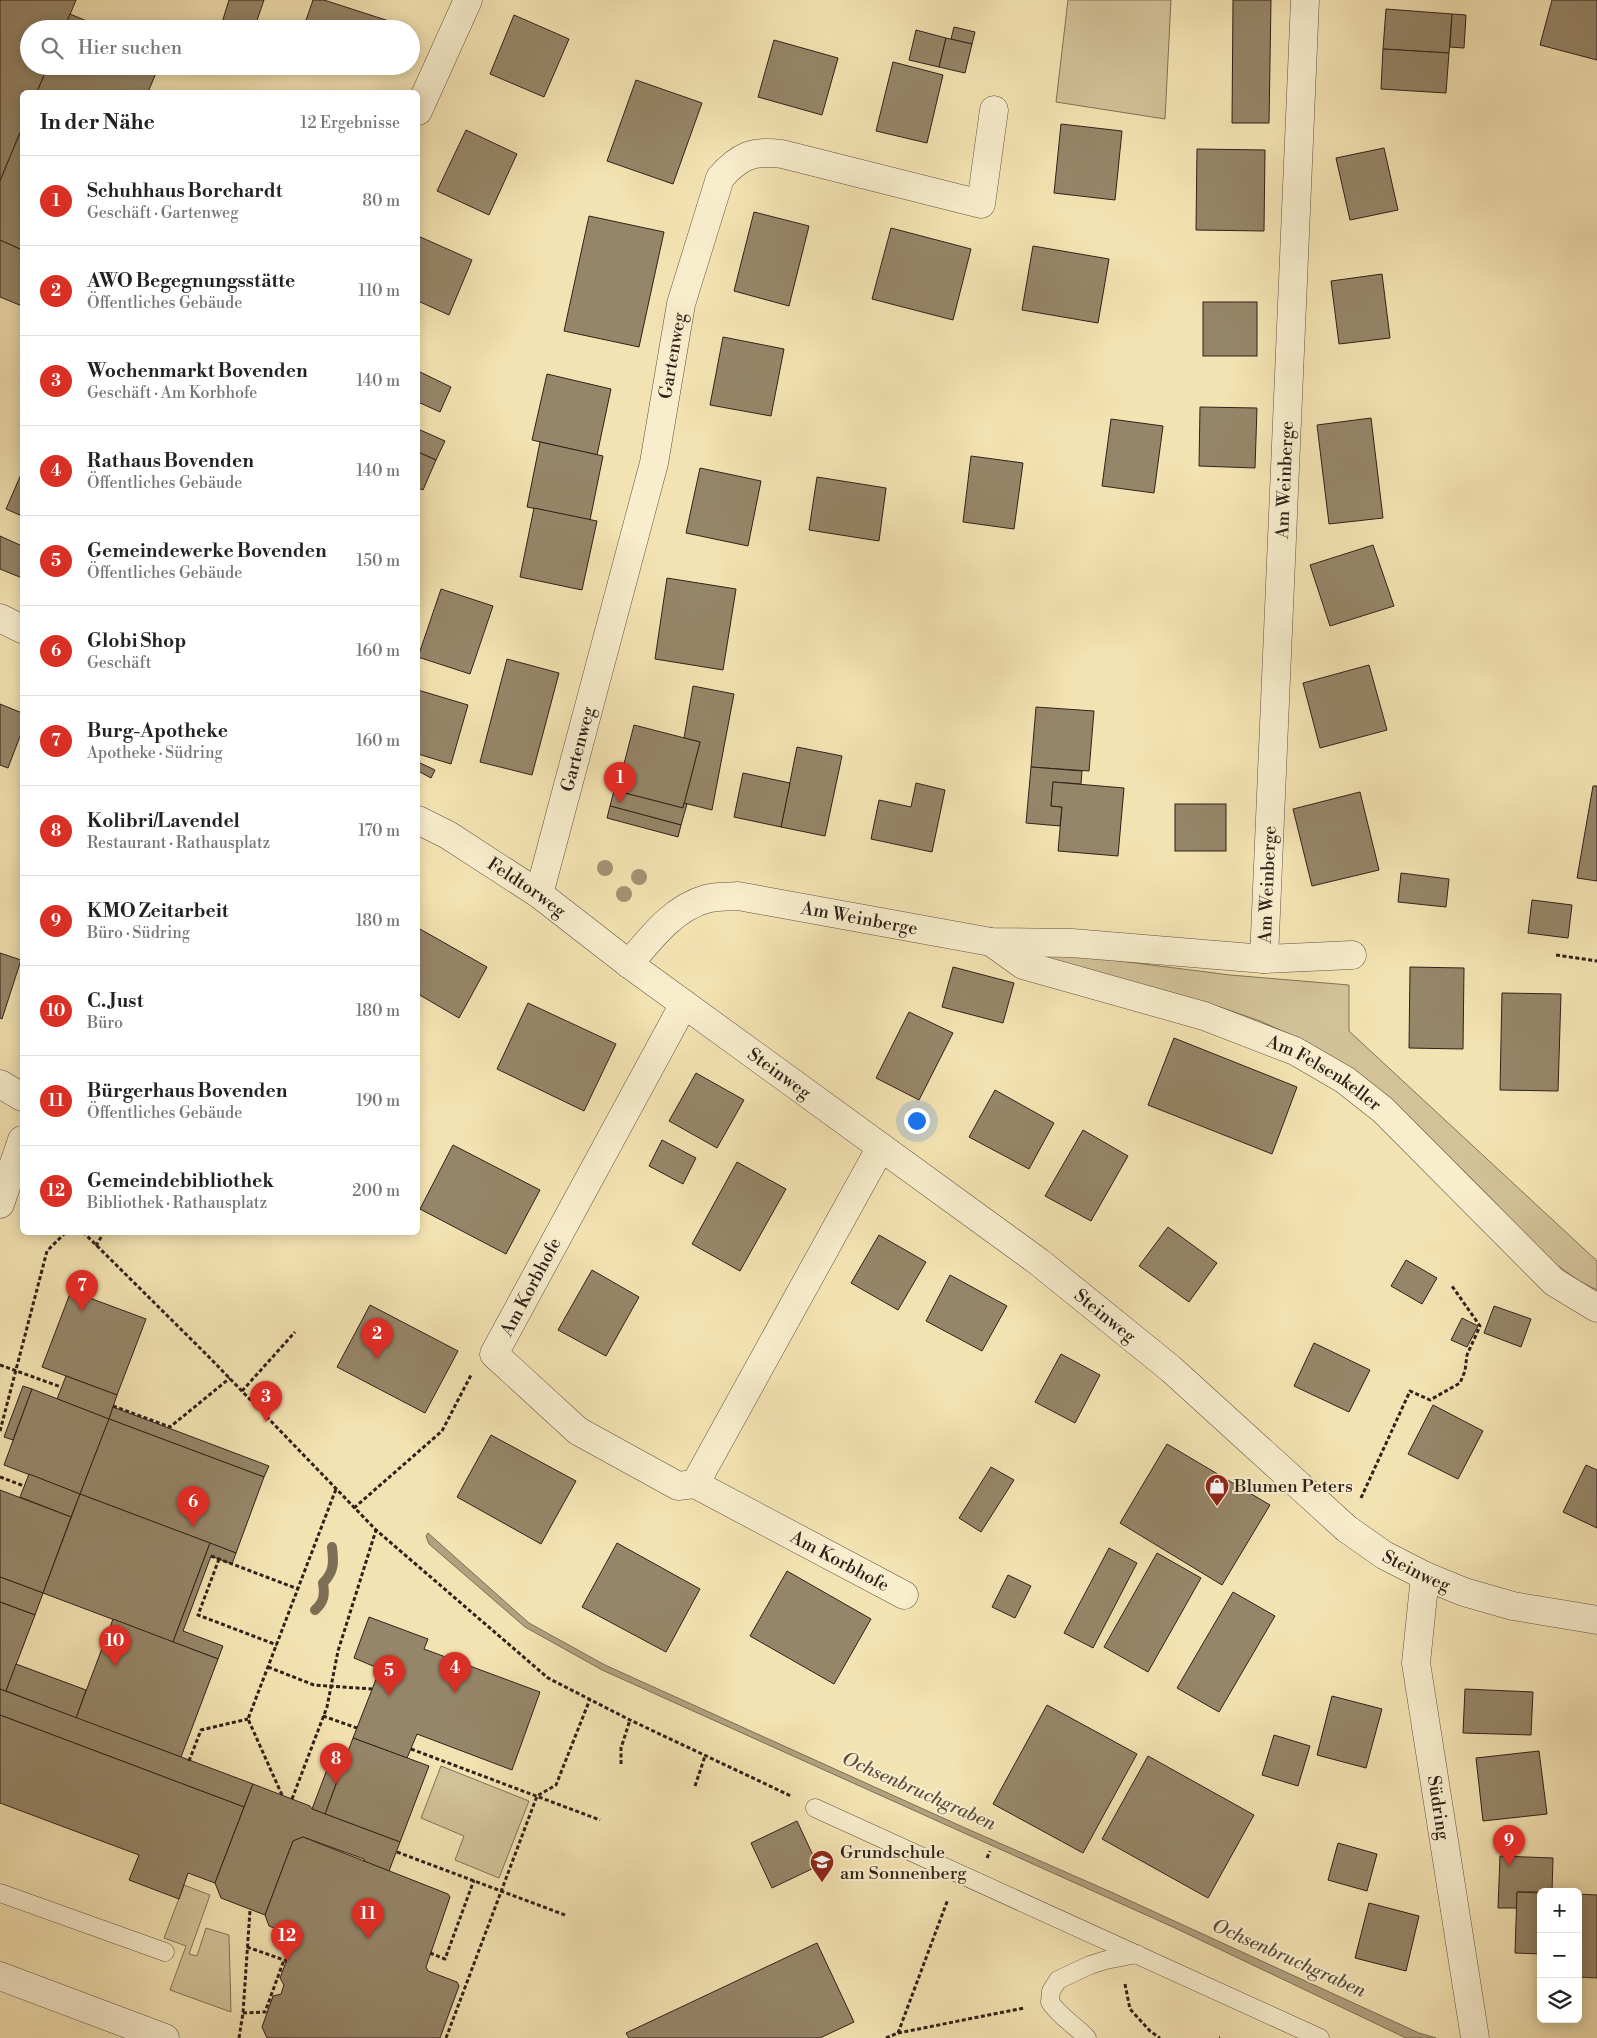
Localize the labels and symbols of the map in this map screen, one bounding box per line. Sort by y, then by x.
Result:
street label: Gartenweg [654,310,691,401]
street label: Am Weinberge [1270,420,1298,540]
street label: Gartenweg [555,703,600,794]
pin: 1 [604,762,636,803]
street label: Am Weinberge [1253,825,1281,945]
street label: Feldtorweg [483,852,571,923]
street label: Am Weinberge [798,896,920,940]
street label: Am Felsenkeller [1263,1029,1386,1116]
street label: Steinweg [743,1043,816,1105]
your location [904,1108,930,1134]
street label: Am Korbhofe [495,1234,567,1341]
pin: 7 [66,1270,98,1311]
street label: Steinweg [1070,1284,1141,1348]
pin: 2 [361,1318,393,1359]
pin: 3 [250,1381,282,1422]
shop icon: Blumen Peters [1204,1473,1230,1507]
place label: Blumen Peters [1233,1475,1353,1498]
pin: 6 [177,1486,209,1527]
street label: Am Korbhofe [786,1525,893,1597]
street label: Steinweg [1378,1545,1455,1597]
pin: 10 [99,1625,131,1666]
pin: 4 [439,1652,471,1693]
pin: 5 [373,1655,405,1696]
pin: 8 [320,1743,352,1784]
water label: Ochsenbruchgraben [838,1746,1000,1836]
street label: Südring [1422,1774,1455,1842]
pin: 9 [1493,1825,1525,1866]
place label: Grundschule am Sonnenberg [840,1841,967,1885]
school or university icon: Grundschule am Sonnenberg [809,1849,835,1883]
pin: 11 [352,1898,384,1939]
water label: Ochsenbruchgraben [1208,1913,1370,2003]
pin: 12 [271,1920,303,1961]

